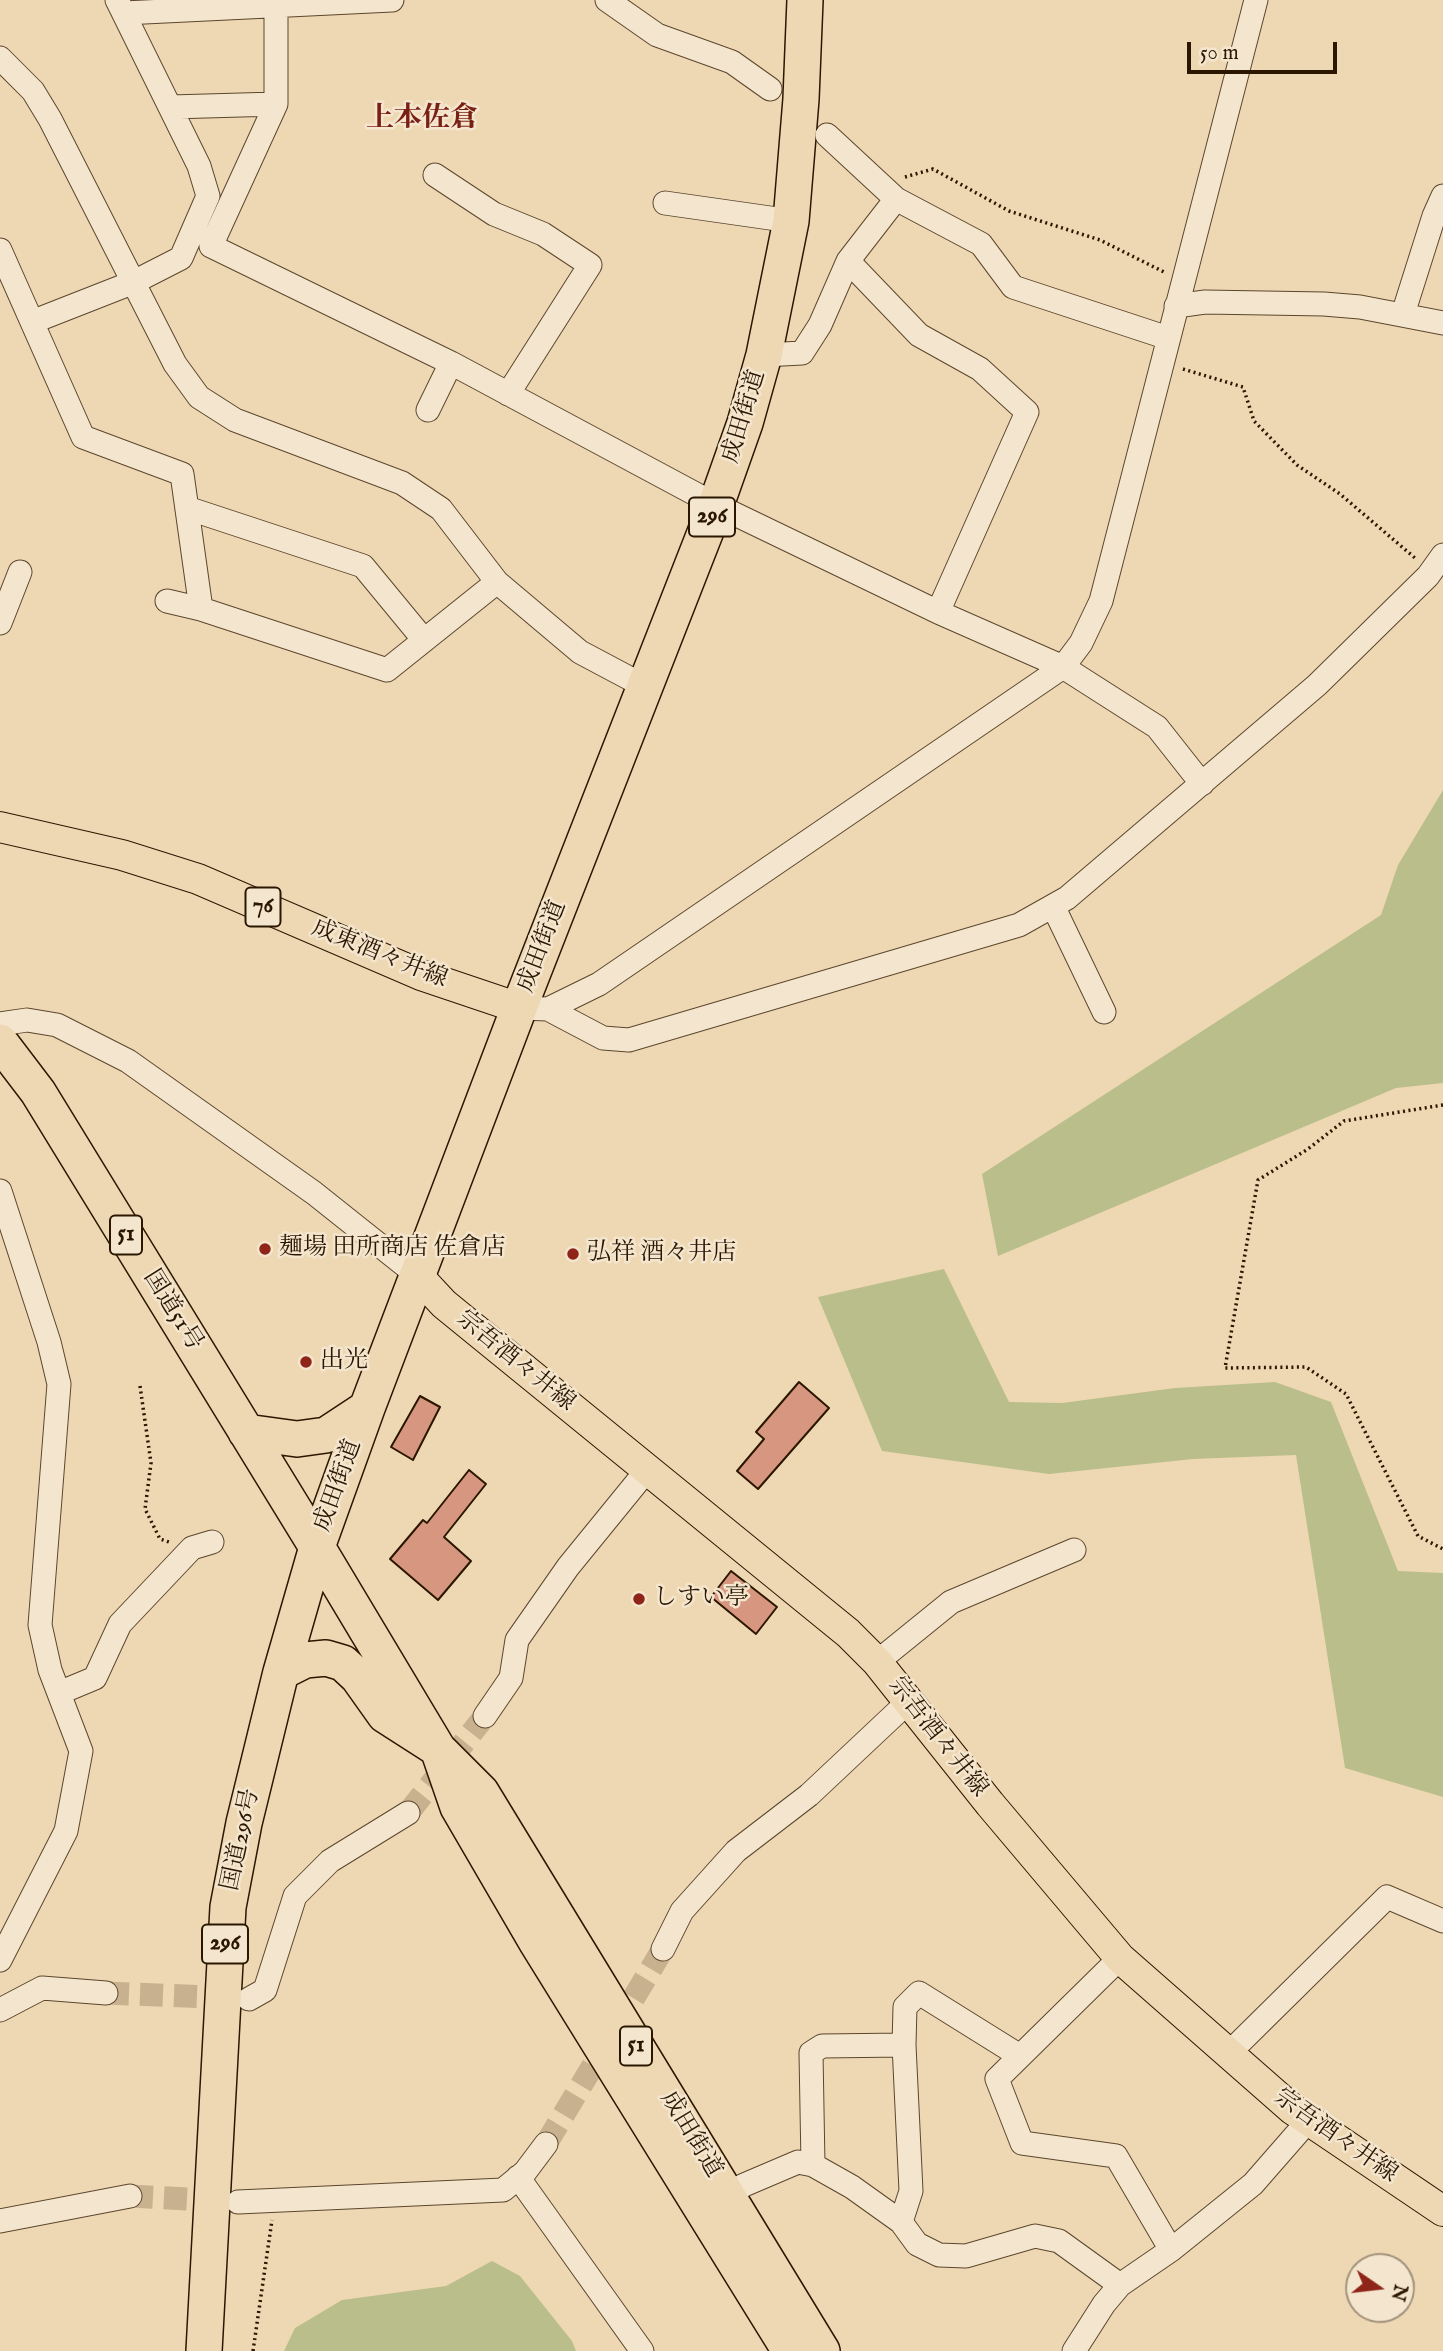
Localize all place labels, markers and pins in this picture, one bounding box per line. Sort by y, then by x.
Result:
place label: 麺場 田所商店 佐倉店 [279,1235,505,1263]
place label: 弘祥 酒々井店 [587,1240,736,1268]
marker: 麺場 田所商店 佐倉店 [257,1241,273,1257]
marker: 弘祥 酒々井店 [565,1246,581,1262]
place label: 出光 [320,1348,368,1376]
marker: 出光 [298,1354,314,1370]
place label: しすい亭 [653,1585,749,1613]
marker: しすい亭 [631,1591,647,1607]

